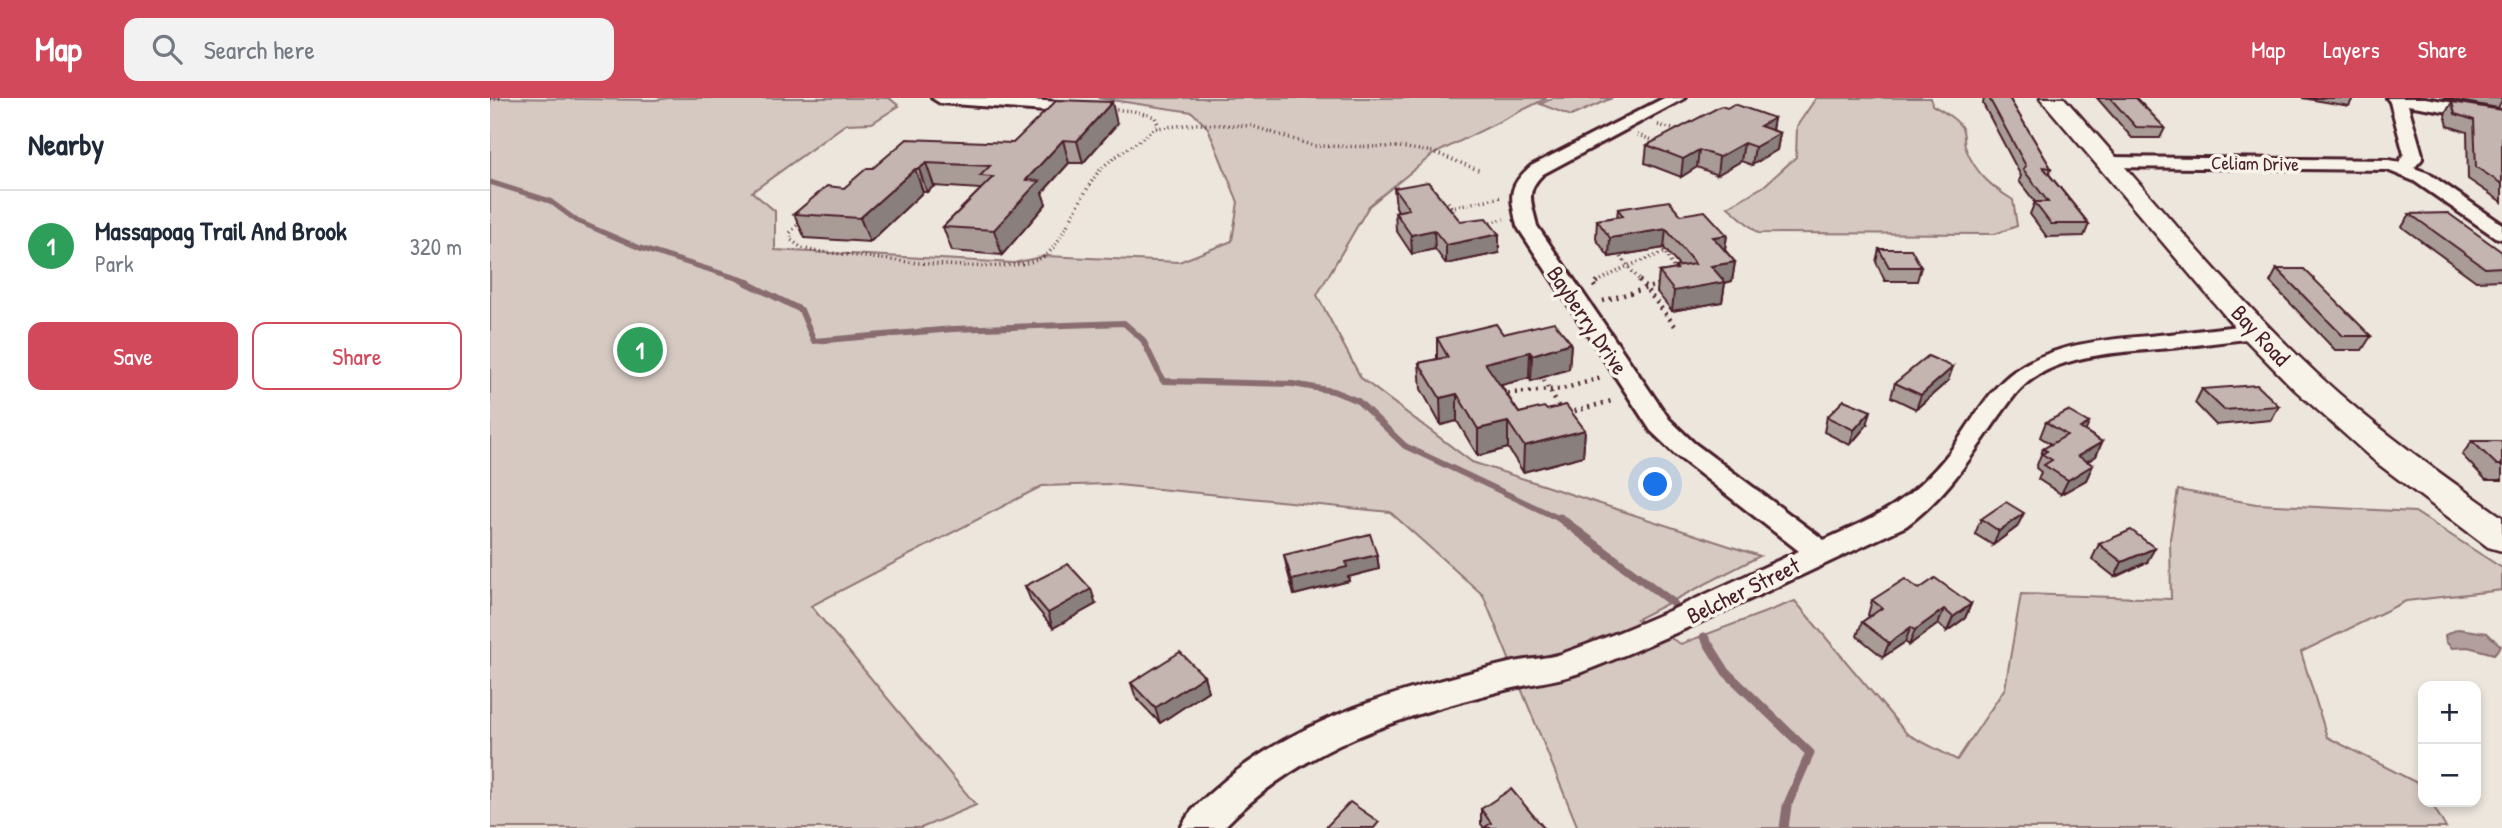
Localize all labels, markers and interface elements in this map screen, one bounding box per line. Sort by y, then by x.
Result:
search box [124,18,614,81]
text: Map [35,27,82,71]
icon: search [148,30,186,68]
text: Search here [204,32,315,67]
text: Map [2251,33,2285,65]
text: Layers [2323,33,2380,65]
text: Share [2418,33,2467,65]
text: Nearby [28,124,104,164]
street label: Celiam Drive [2211,149,2300,177]
text: Massapoag Trail And Brook [95,213,347,248]
text: 1 [47,231,55,262]
text: 320 m [410,231,462,262]
text: Park [95,248,133,279]
street label: Bayberry Drive [1540,259,1636,381]
street label: Bay Road [2225,298,2297,372]
button: Save [28,322,238,390]
button: Share [252,322,462,390]
pin: 1 [617,324,663,376]
your location [1638,467,1672,501]
street label: Belcher Street [1681,549,1806,631]
map controls [2418,681,2481,807]
button: + [2418,681,2481,744]
button: − [2418,744,2481,807]

